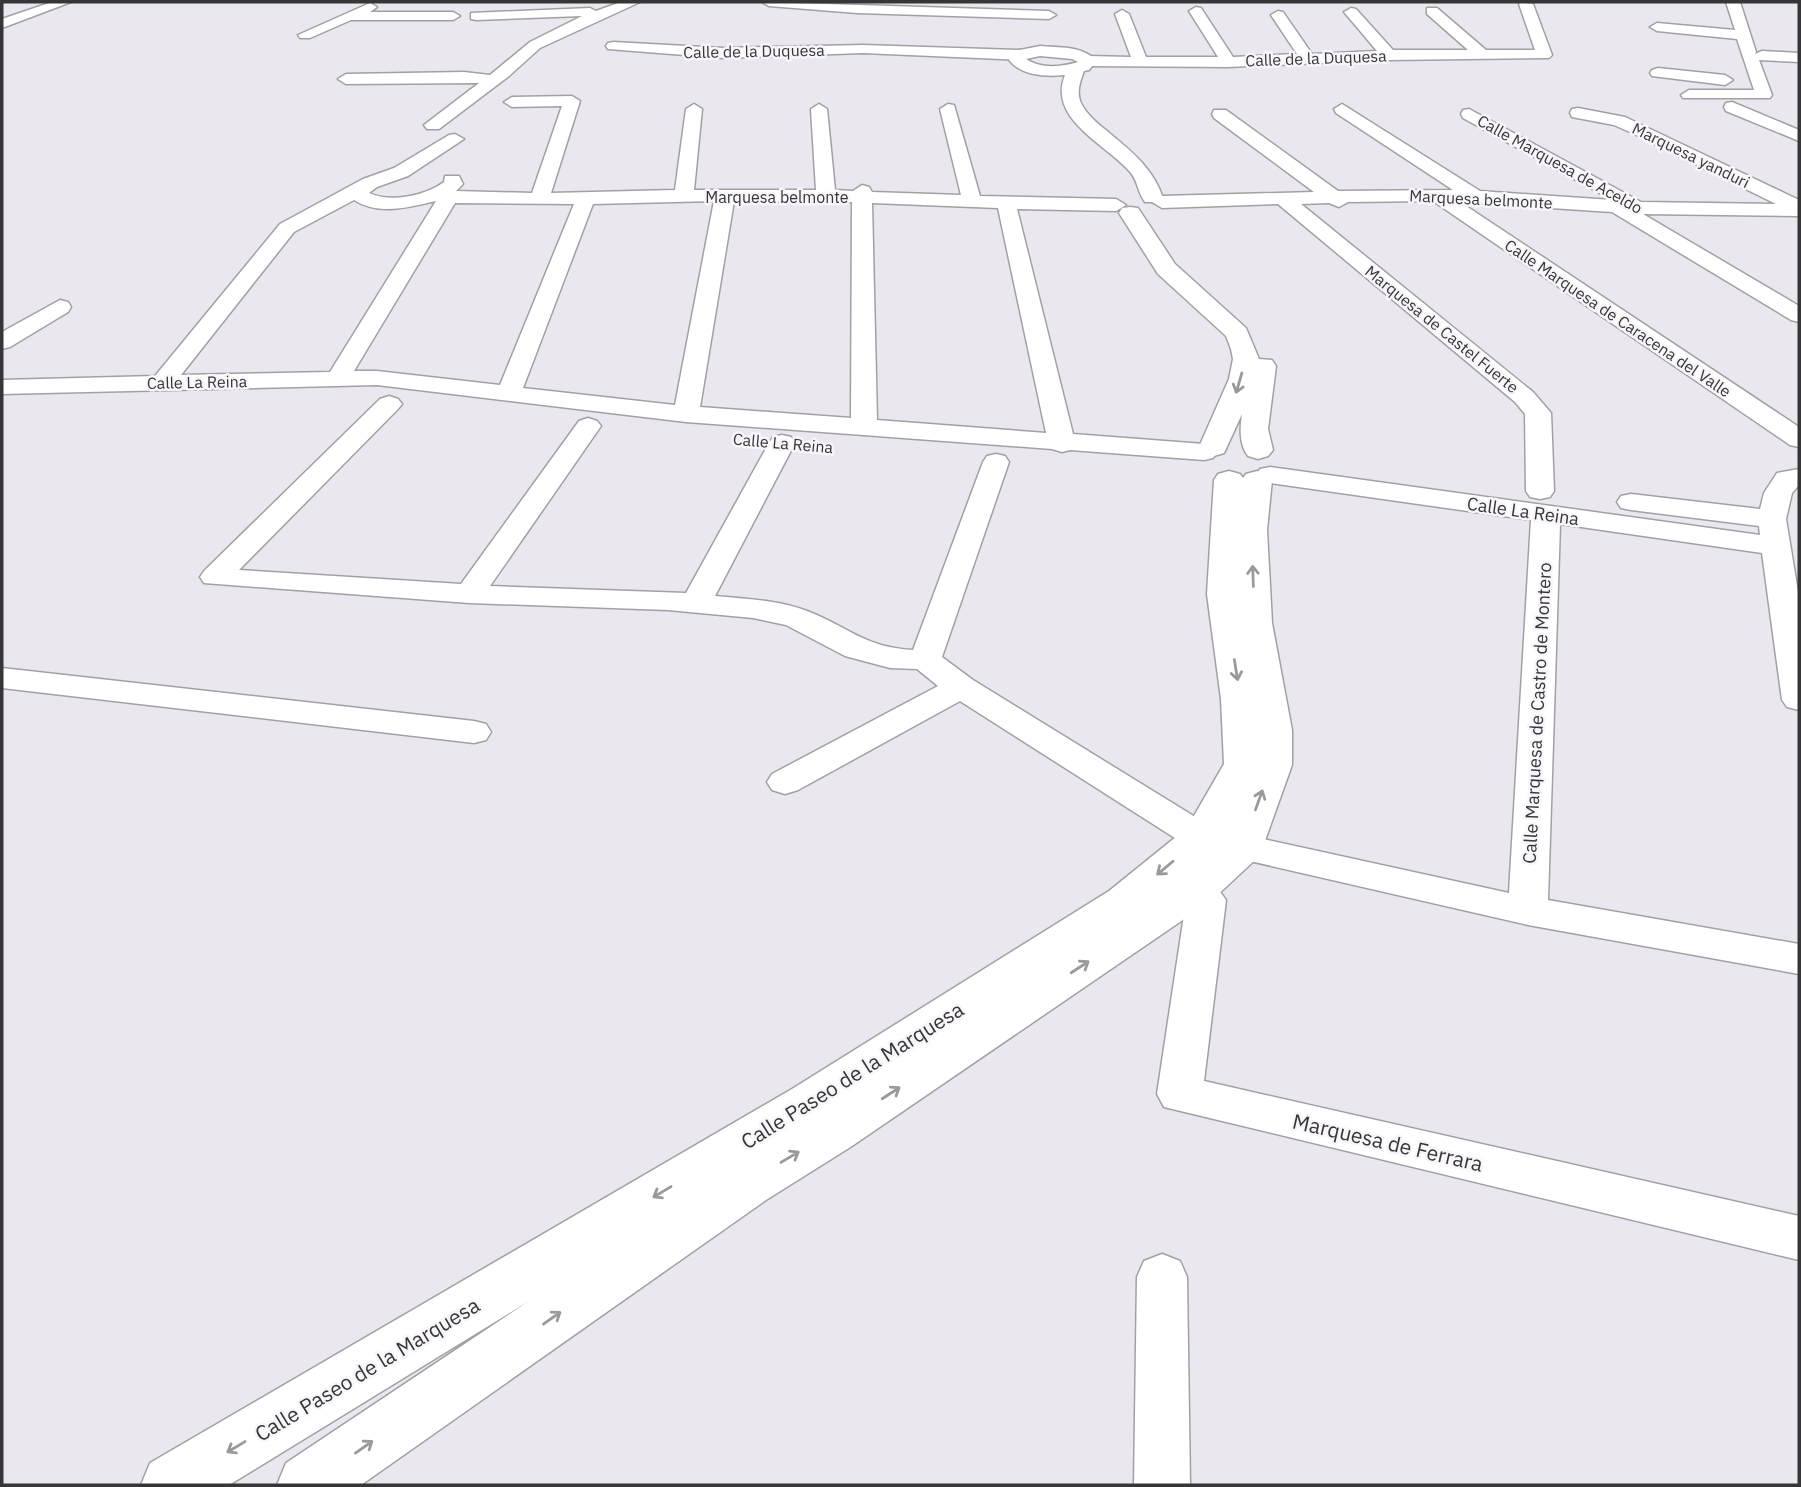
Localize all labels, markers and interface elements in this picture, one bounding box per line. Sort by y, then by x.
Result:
street label: Calle de la Duquesa [683,40,825,62]
street label: Calle de la Duquesa [1245,46,1387,70]
street label: Calle Marquesa de Aceldo [1474,110,1646,218]
street label: Marquesa yanduri [1629,118,1753,192]
street label: Marquesa belmonte [1409,185,1553,213]
street label: Marquesa belmonte [705,187,849,207]
street label: Calle Marquesa de Caracena del Valle [1501,235,1735,401]
street label: Marquesa de Castel Fuerte [1361,261,1523,397]
street label: Calle La Reina [147,371,248,393]
one-way arrow [1231,372,1244,394]
street label: Calle La Reina [732,429,834,457]
street label: Calle La Reina [1465,492,1581,530]
street label: Calle Marquesa de Castro de Montero [1518,562,1556,864]
one-way arrow [1246,565,1259,588]
one-way arrow [1230,658,1243,681]
one-way arrow [1254,790,1266,812]
one-way arrow [1157,861,1175,876]
one-way arrow [1070,960,1090,974]
street label: Calle Paseo de la Marquesa [735,995,969,1155]
one-way arrow [880,1086,900,1100]
street label: Marquesa de Ferrara [1290,1106,1486,1178]
one-way arrow [780,1150,800,1164]
one-way arrow [653,1185,673,1199]
street label: Calle Paseo de la Marquesa [249,1291,485,1447]
one-way arrow [542,1311,561,1325]
one-way arrow [226,1440,246,1454]
one-way arrow [354,1440,373,1454]

